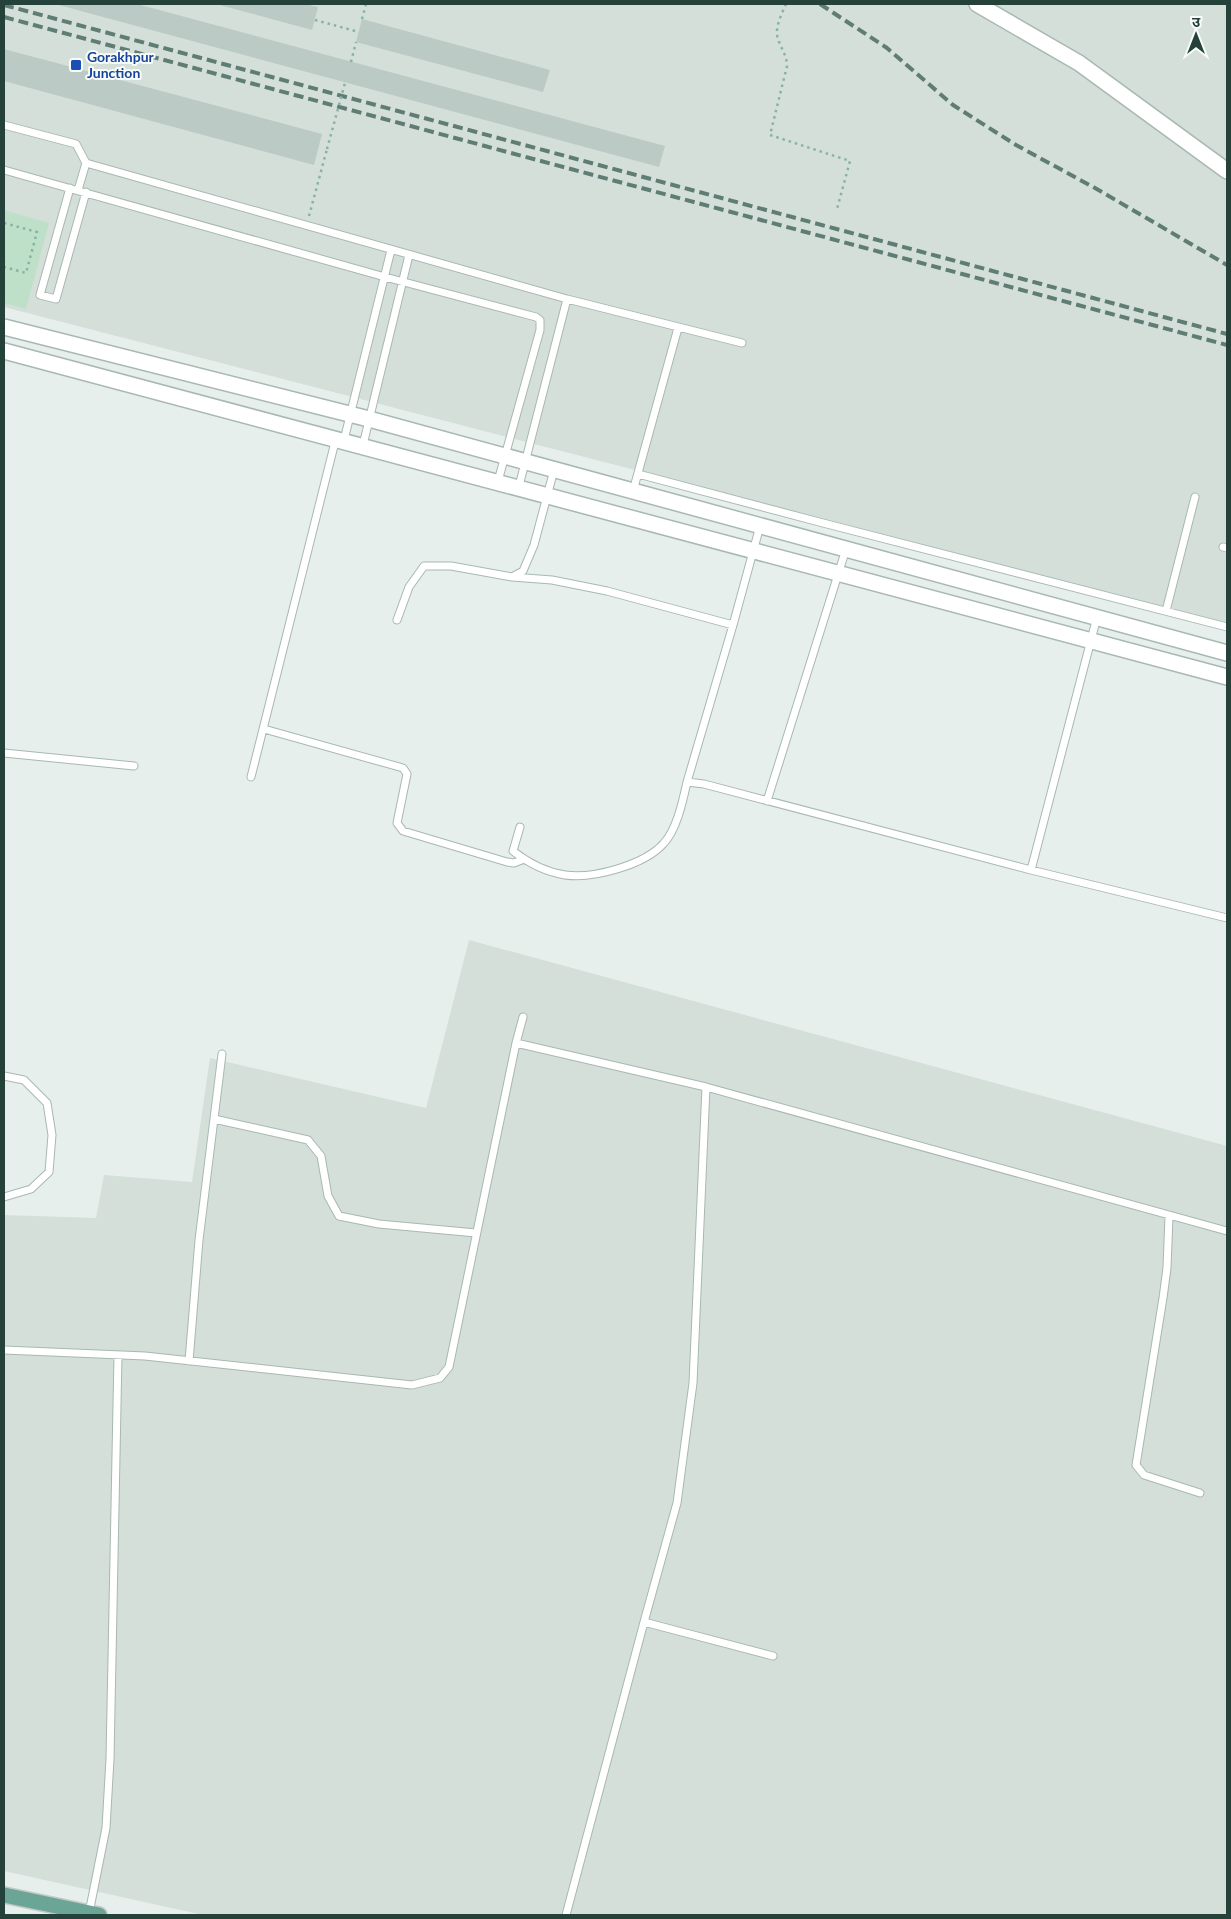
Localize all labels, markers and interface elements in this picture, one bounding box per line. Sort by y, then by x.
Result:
north arrow [1171,10,1221,60]
text: उ [1192,13,1201,30]
place label: Gorakhpur Junction [87,48,155,81]
marker: Gorakhpur Junction [69,58,83,72]

